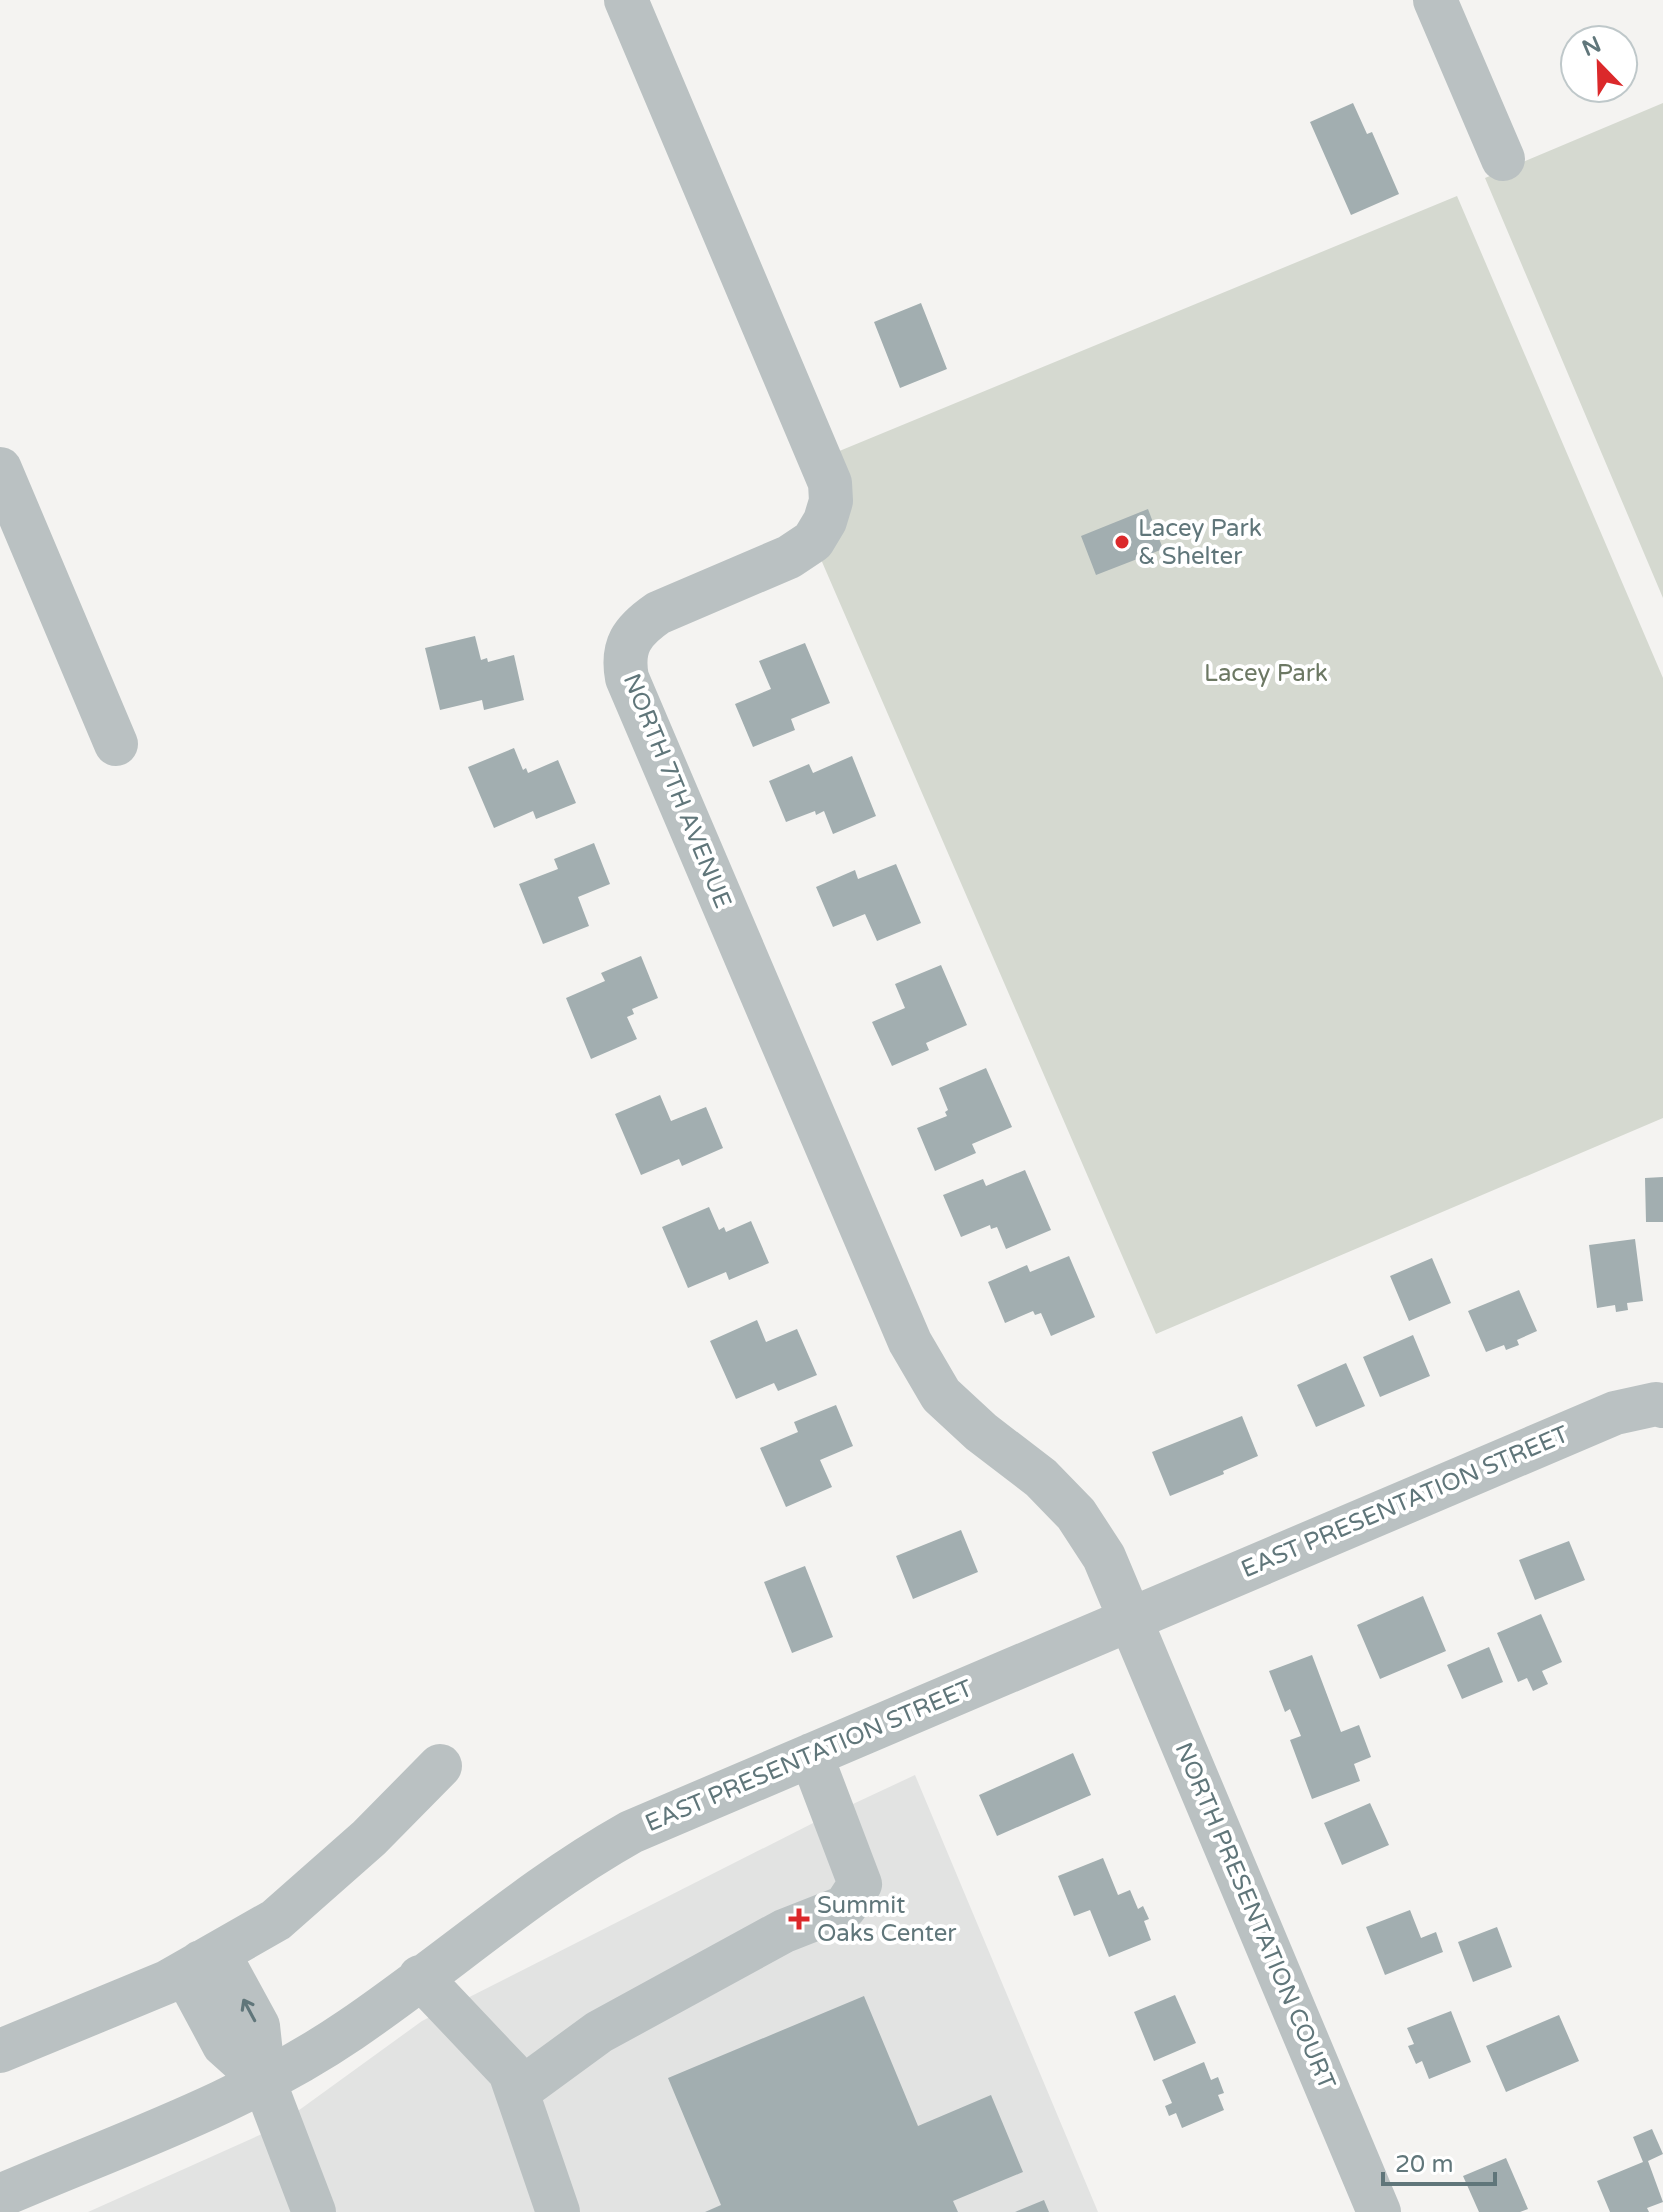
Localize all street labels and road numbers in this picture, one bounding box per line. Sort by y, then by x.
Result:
street label: NORTH 7TH AVENUE [617,669,737,913]
street label: EAST PRESENTATION STREET [1237,1420,1573,1584]
street label: EAST PRESENTATION STREET [641,1674,977,1838]
street label: NORTH PRESENTATION COURT [1169,1738,1342,2094]

